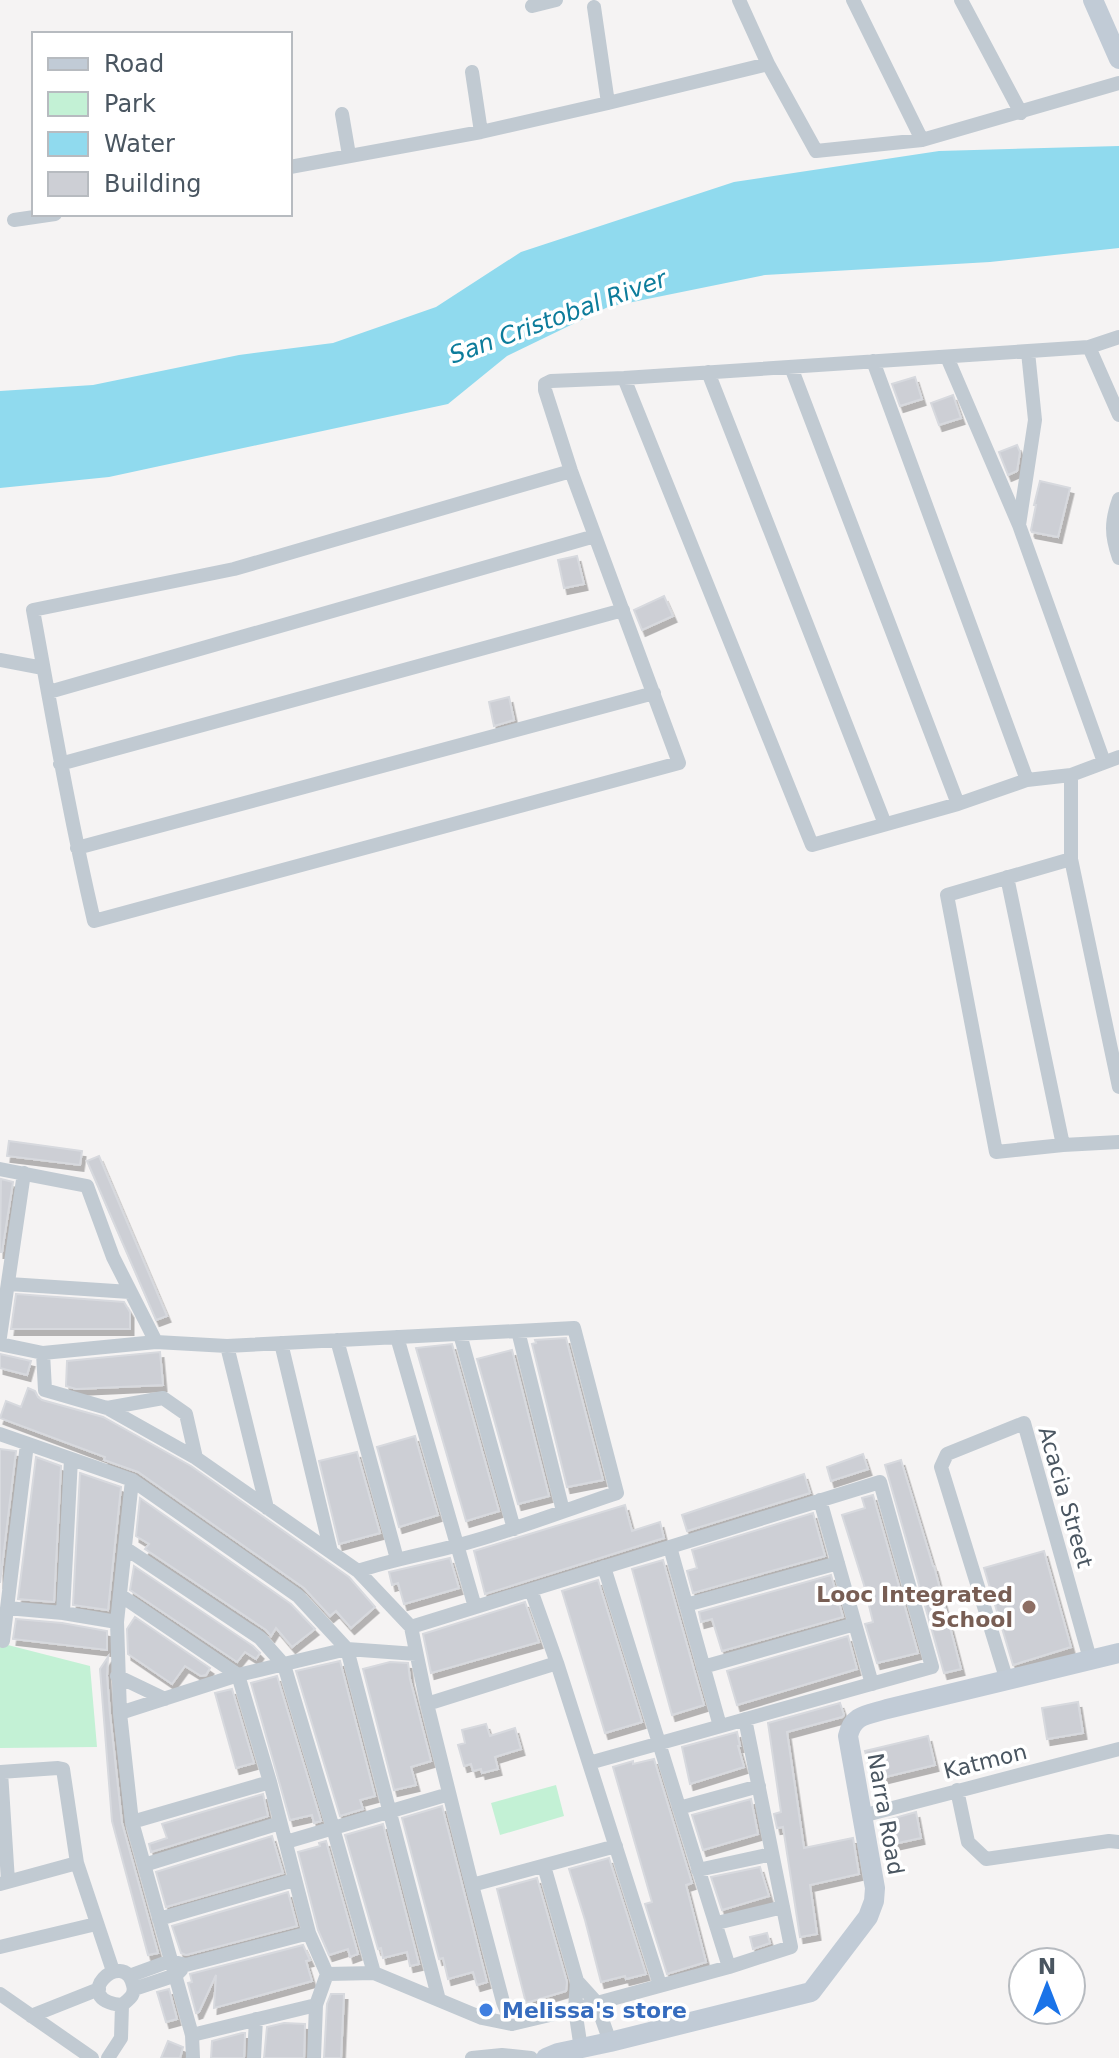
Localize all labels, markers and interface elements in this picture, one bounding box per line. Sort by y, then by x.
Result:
legend [32,32,292,216]
text: Road [104,50,164,78]
text: Park [104,90,156,118]
text: Water [104,130,175,158]
text: Building [104,170,201,198]
water label: San Cristobal River [446,264,672,369]
street label: Acacia Street [1033,1424,1098,1571]
place label: Looc Integrated School [816,1582,1013,1632]
marker: Looc Integrated School [1020,1598,1038,1616]
street label: Katmon [941,1739,1029,1784]
street label: Narra Road [862,1751,909,1877]
north arrow [1007,1946,1087,2026]
text: N [1038,1954,1056,1979]
place label: Melissa's store [502,1998,687,2023]
marker: Melissa's store [477,2001,495,2019]

